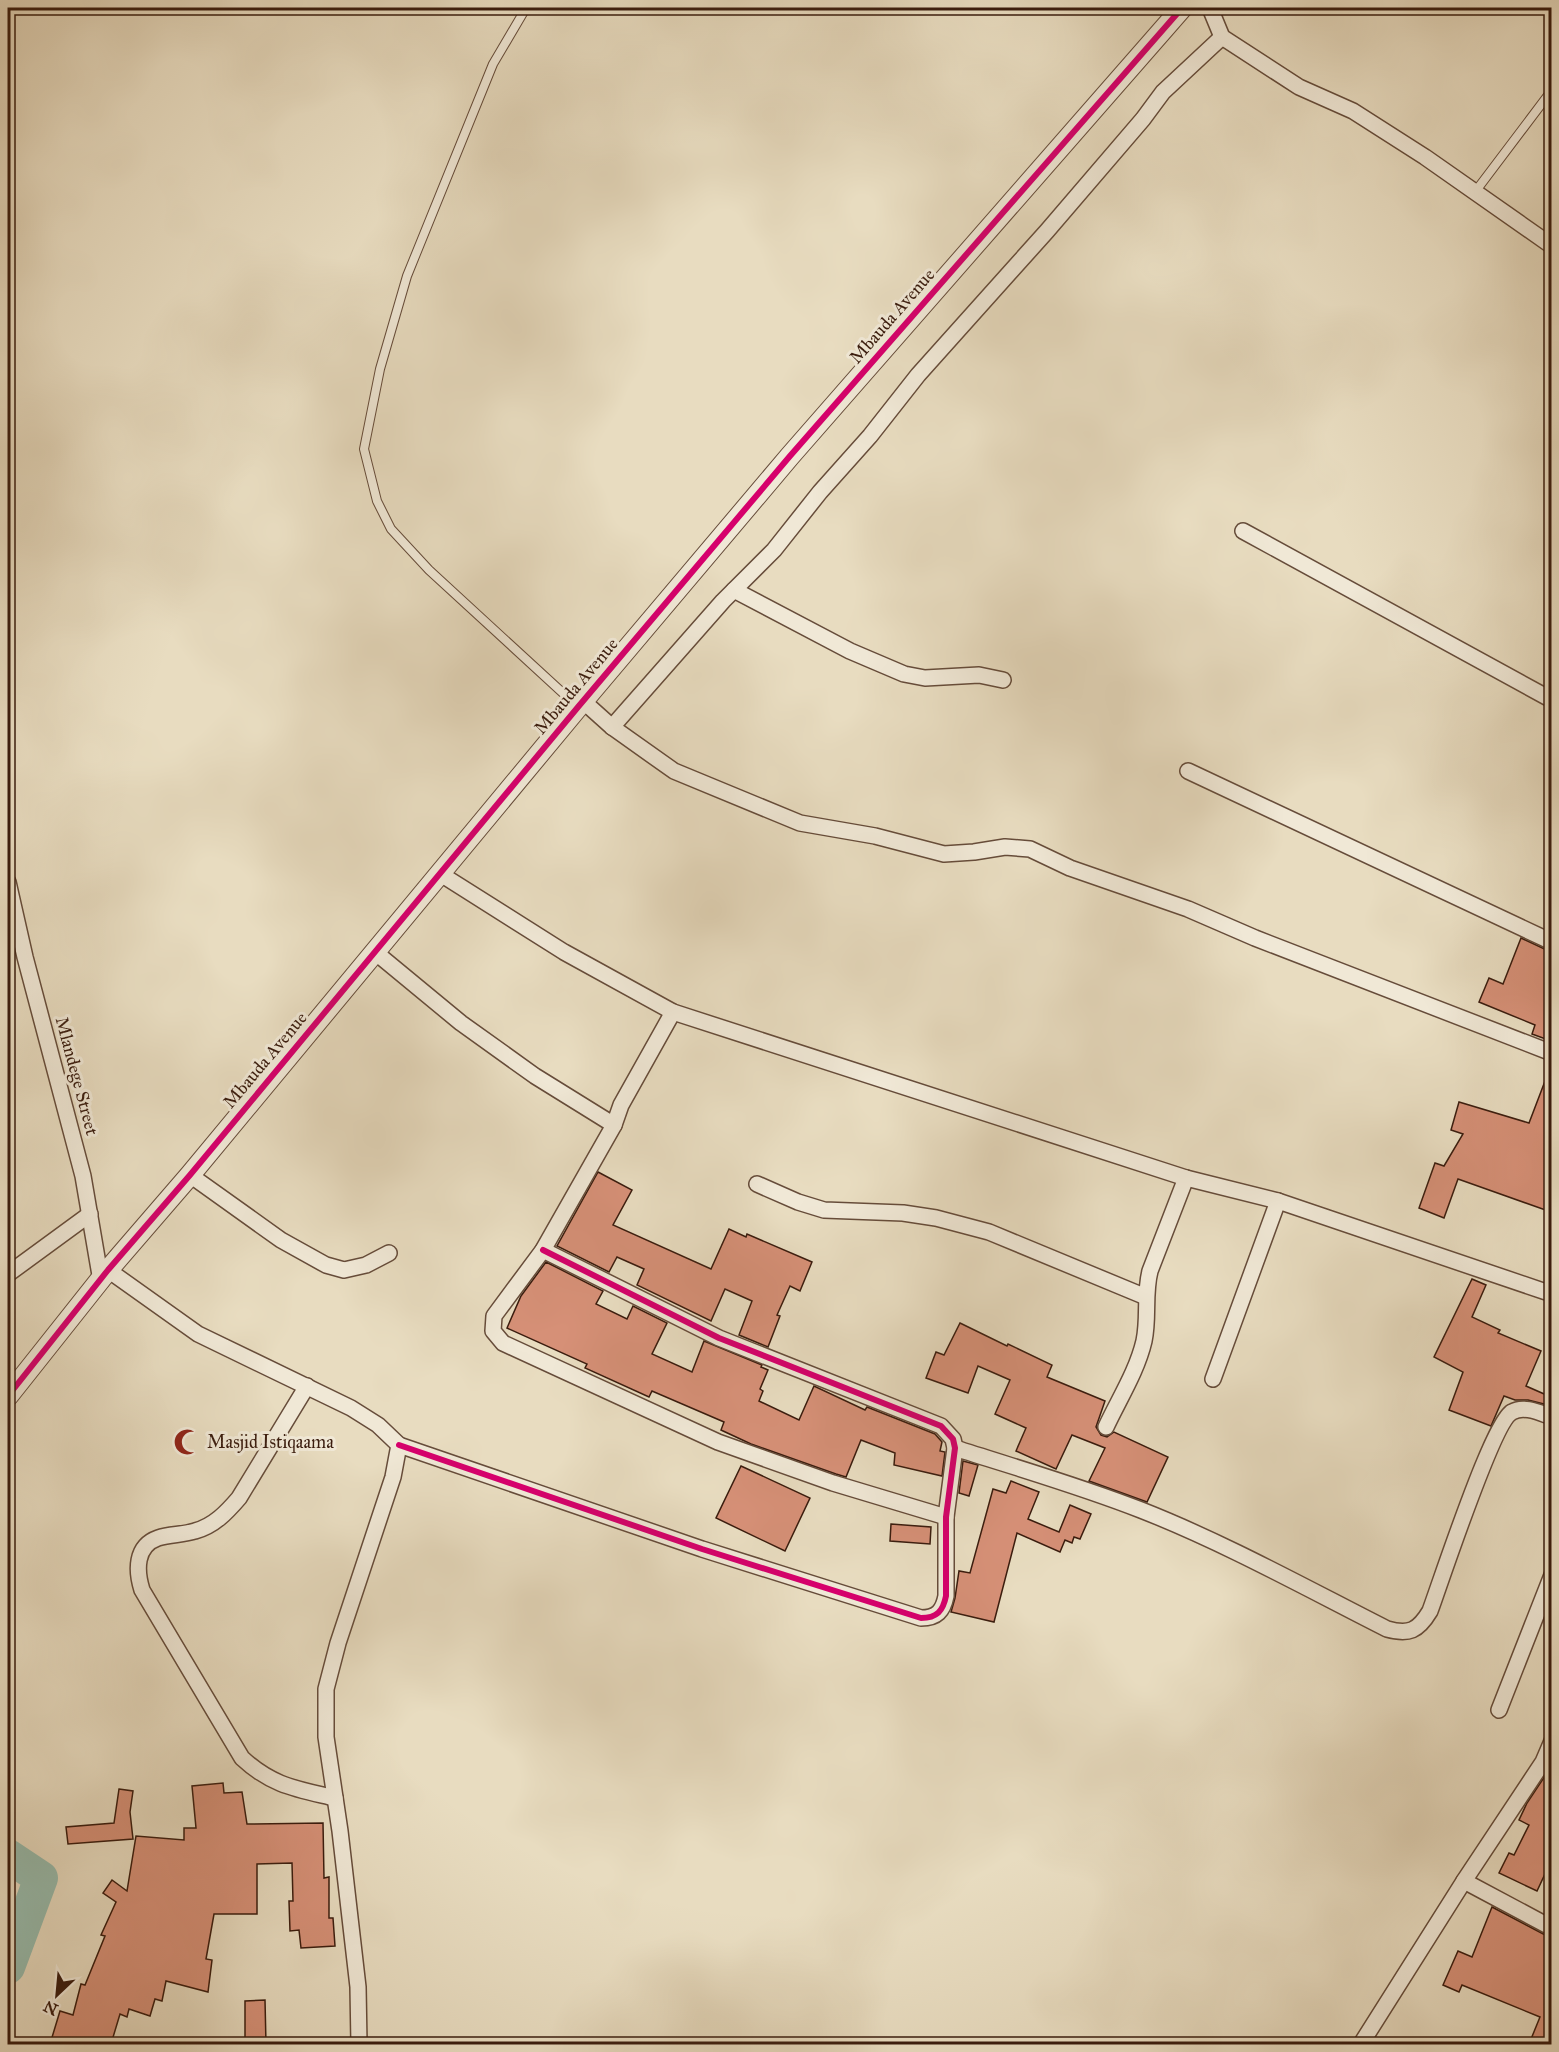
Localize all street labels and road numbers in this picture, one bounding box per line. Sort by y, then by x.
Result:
street label: Mbauda Avenue [845,264,939,368]
street label: Mbauda Avenue [529,633,623,739]
street label: Mbauda Avenue [218,1007,312,1113]
street label: Mlandege Street [50,1014,104,1139]

